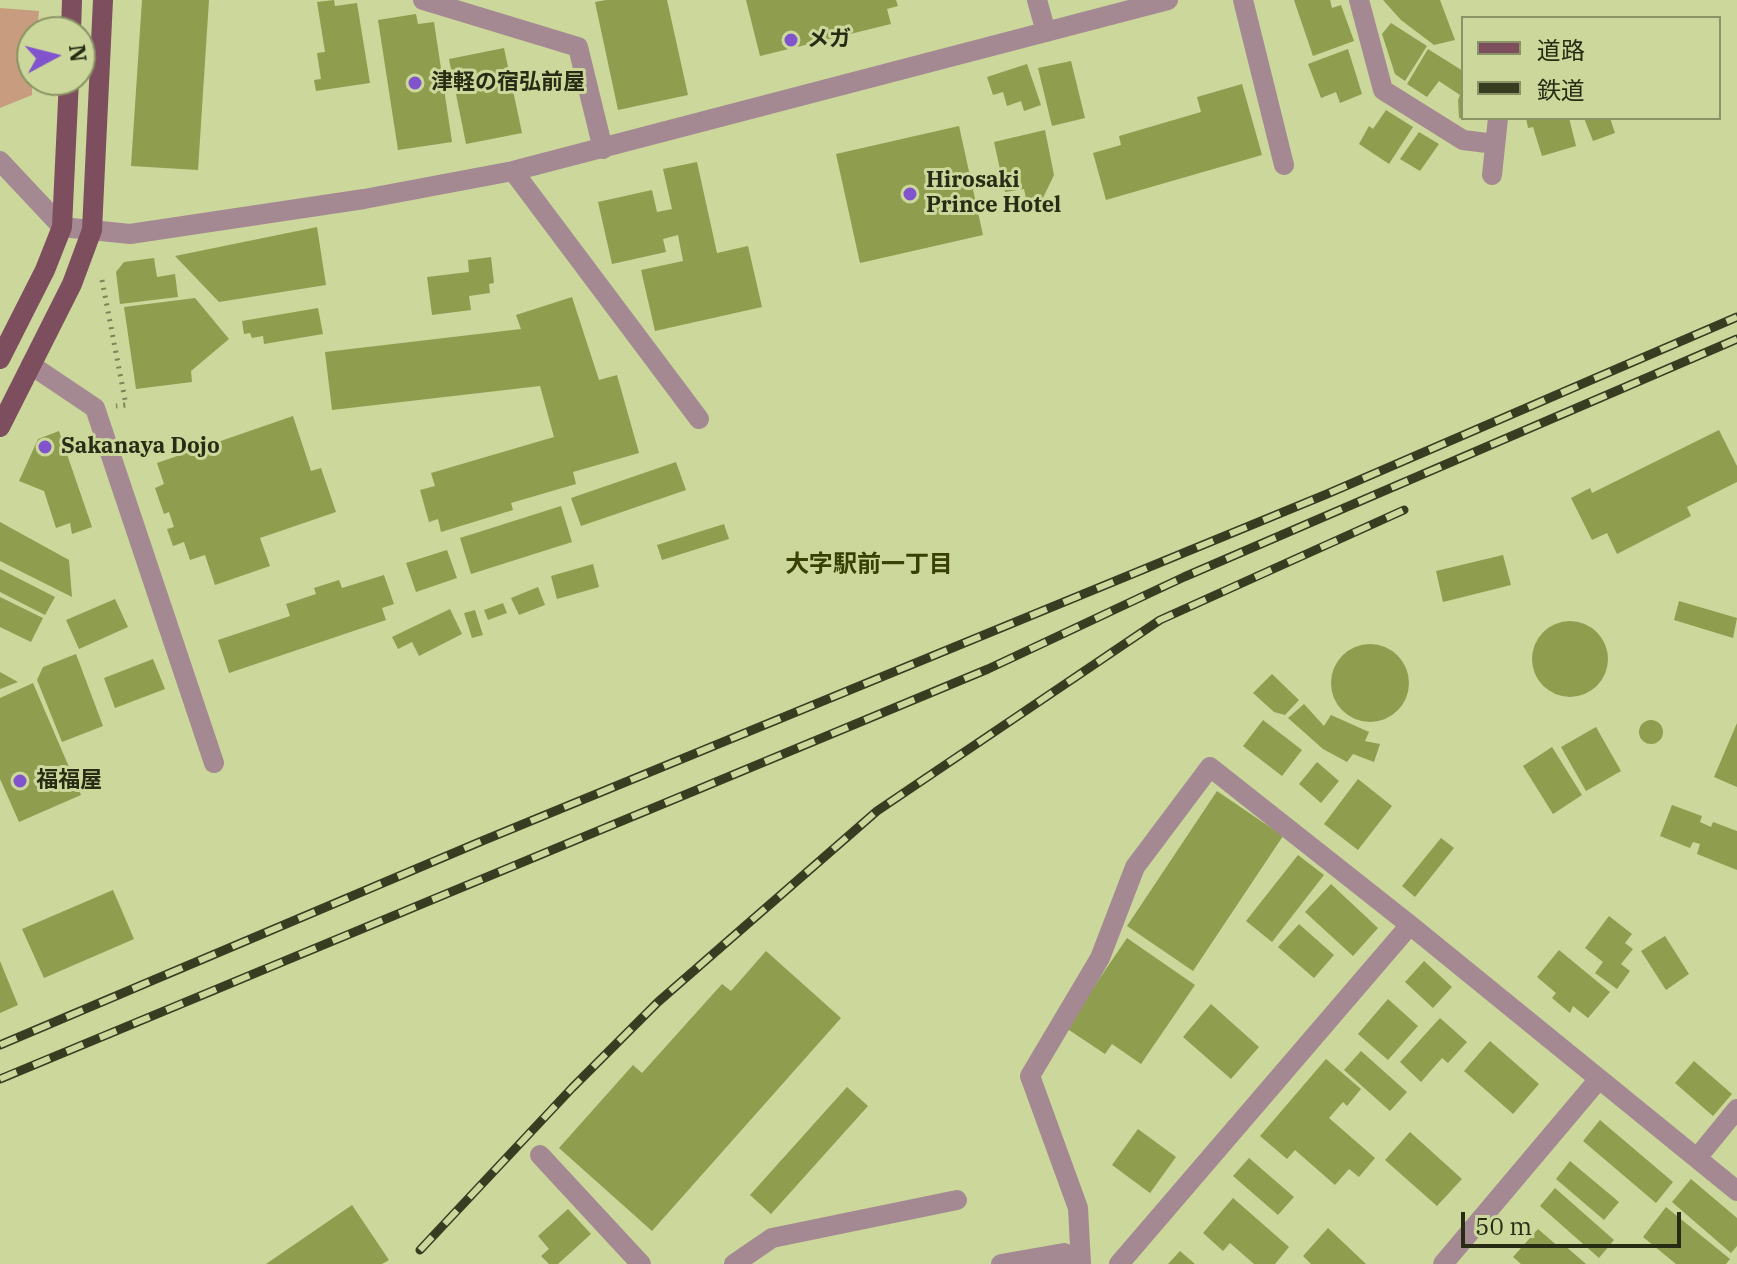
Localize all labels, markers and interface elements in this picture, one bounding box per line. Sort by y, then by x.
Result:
north arrow [16,16,96,96]
legend [1461,16,1721,120]
place label: メガ [807,27,851,53]
marker: メガ [782,31,800,49]
text: 道路 [1537,34,1585,66]
text: N [63,43,94,64]
place label: 津軽の宿弘前屋 [431,70,585,96]
marker: 津軽の宿弘前屋 [406,74,424,92]
text: 鉄道 [1537,74,1585,106]
place label: Hirosaki Prince Hotel [926,168,1061,220]
marker: Hirosaki Prince Hotel [901,185,919,203]
place label: Sakanaya Dojo [61,434,220,460]
marker: Sakanaya Dojo [36,438,54,456]
district label: 大字駅前一丁目 [785,551,953,579]
place label: 福福屋 [36,768,102,794]
marker: 福福屋 [11,772,29,790]
scale bar [1465,1196,1685,1246]
text: 50 m [1475,1210,1532,1242]

